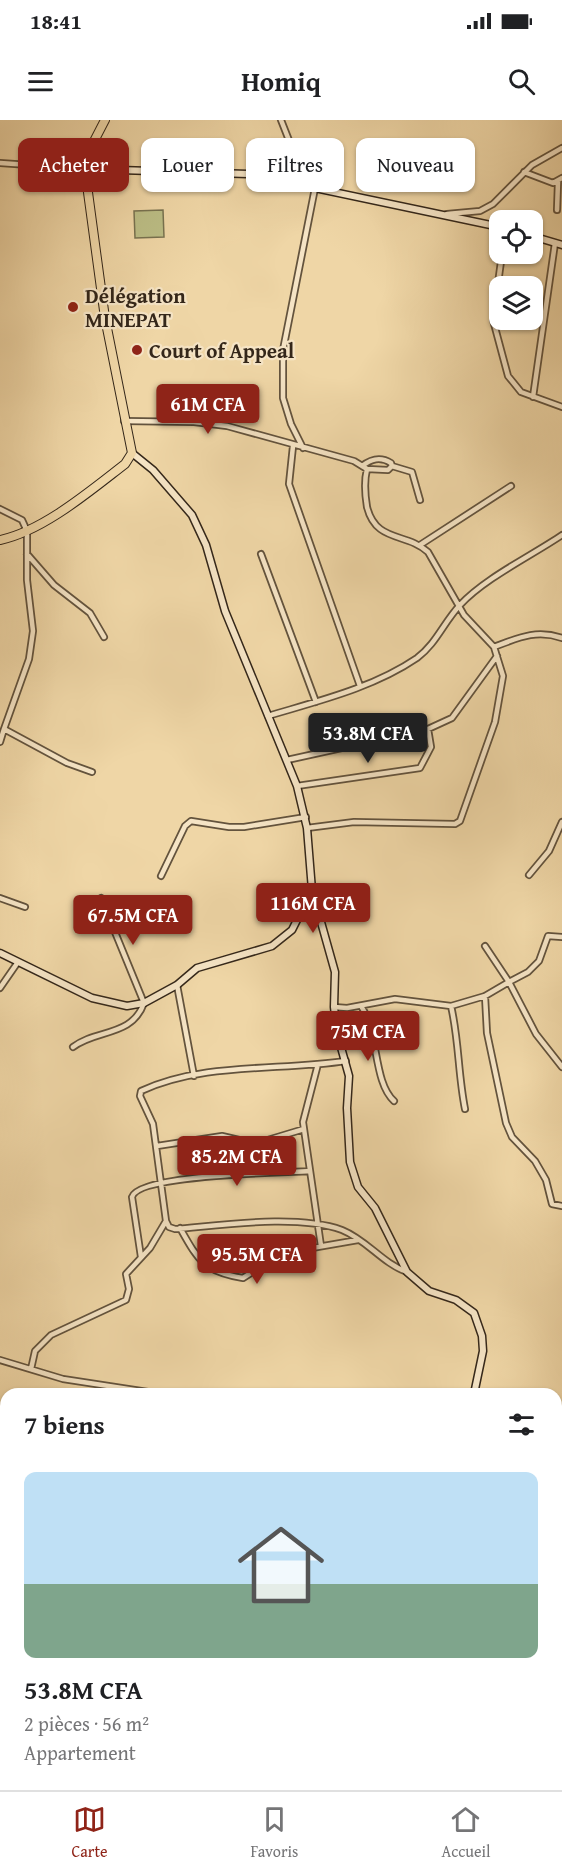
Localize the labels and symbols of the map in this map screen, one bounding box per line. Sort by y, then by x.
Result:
place label: Délégation MINEPAT [85,280,186,335]
marker: Délégation MINEPAT [66,300,80,314]
place label: Court of Appeal [149,335,295,366]
marker: Court of Appeal [130,343,144,357]
pin: 61M CFA [153,384,263,435]
pin: 53.8M CFA [299,713,437,764]
pin: 116M CFA [251,883,375,934]
pin: 67.5M CFA [64,895,202,946]
pin: 75M CFA [313,1011,423,1062]
pin: 85.2M CFA [168,1136,306,1187]
pin: 95.5M CFA [188,1234,326,1285]

